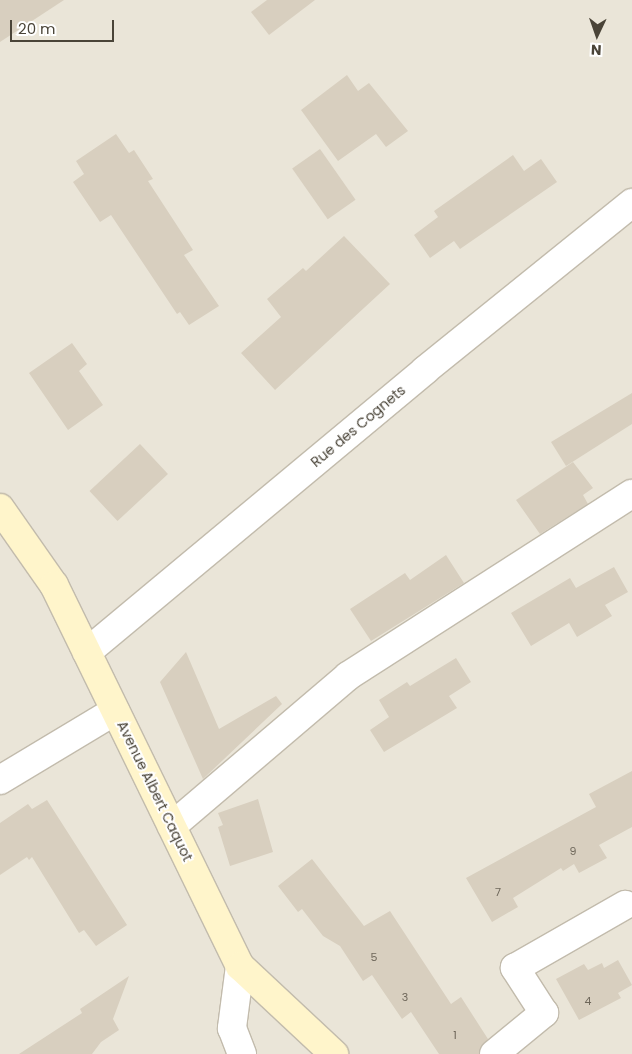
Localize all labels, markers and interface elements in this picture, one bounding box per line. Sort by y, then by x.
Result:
scale bar [12,10,116,42]
north arrow [572,10,622,60]
text: 20 m [18,18,56,39]
text: N [590,40,602,60]
street label: Rue des Cognets [307,382,409,470]
street label: Avenue Albert Caquot [114,718,196,864]
house number: 9 [570,844,576,858]
house number: 7 [495,885,501,899]
house number: 5 [371,950,377,964]
house number: 3 [402,990,408,1004]
house number: 4 [585,994,591,1008]
house number: 1 [453,1028,457,1042]

